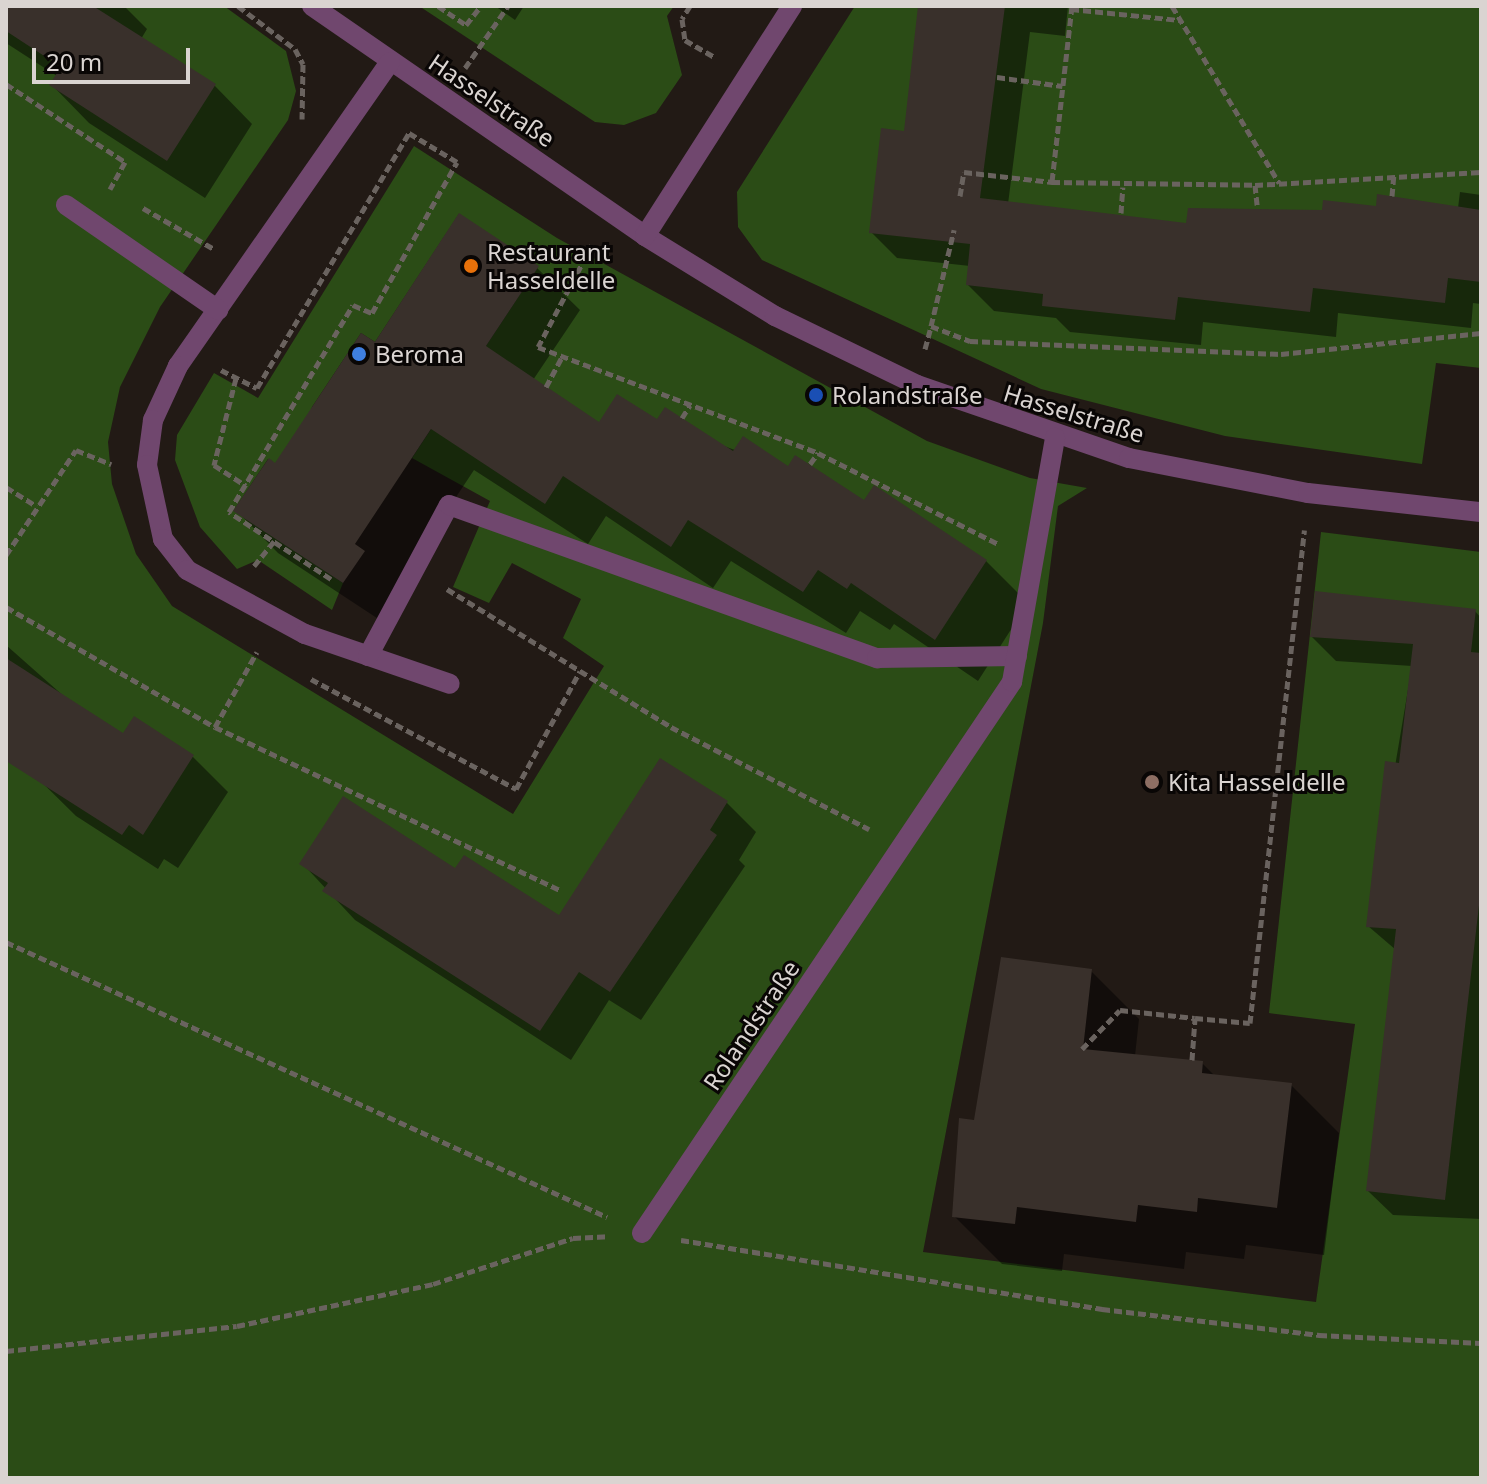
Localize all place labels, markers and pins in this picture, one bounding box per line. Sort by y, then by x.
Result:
place label: Restaurant Hasseldelle [487,238,615,294]
marker: Restaurant Hasseldelle [462,257,480,275]
place label: Beroma [375,340,464,368]
marker: Beroma [350,345,368,363]
place label: Rolandstraße [832,381,982,409]
marker: Rolandstraße [807,386,825,404]
place label: Kita Hasseldelle [1168,768,1346,796]
marker: Kita Hasseldelle [1143,773,1161,791]

